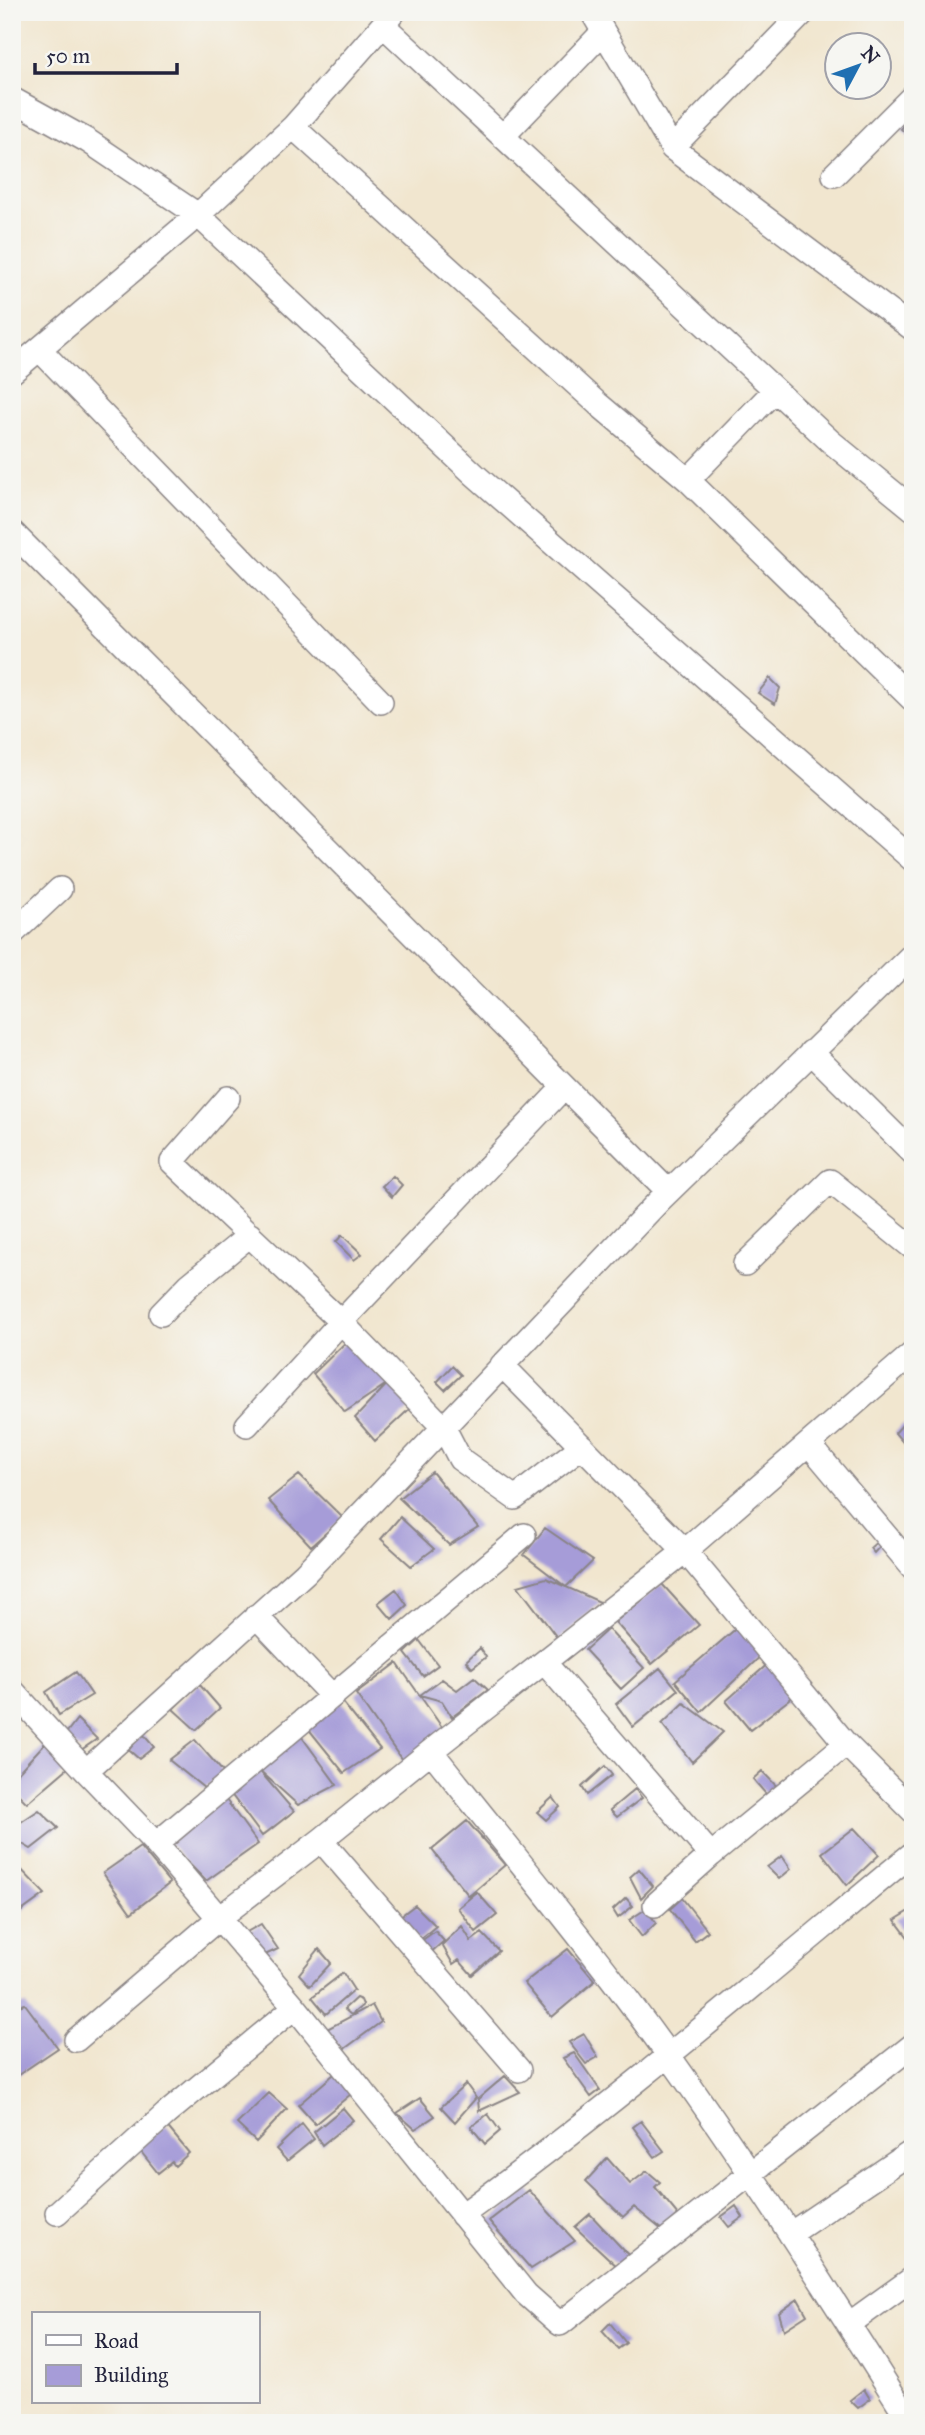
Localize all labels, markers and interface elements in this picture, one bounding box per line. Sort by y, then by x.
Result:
scale bar [35,32,177,76]
north arrow [824,32,894,102]
text: N [856,42,884,69]
text: 50 m [46,43,91,69]
legend [32,2312,259,2404]
text: Road [94,2328,139,2354]
text: Building [94,2362,168,2388]

